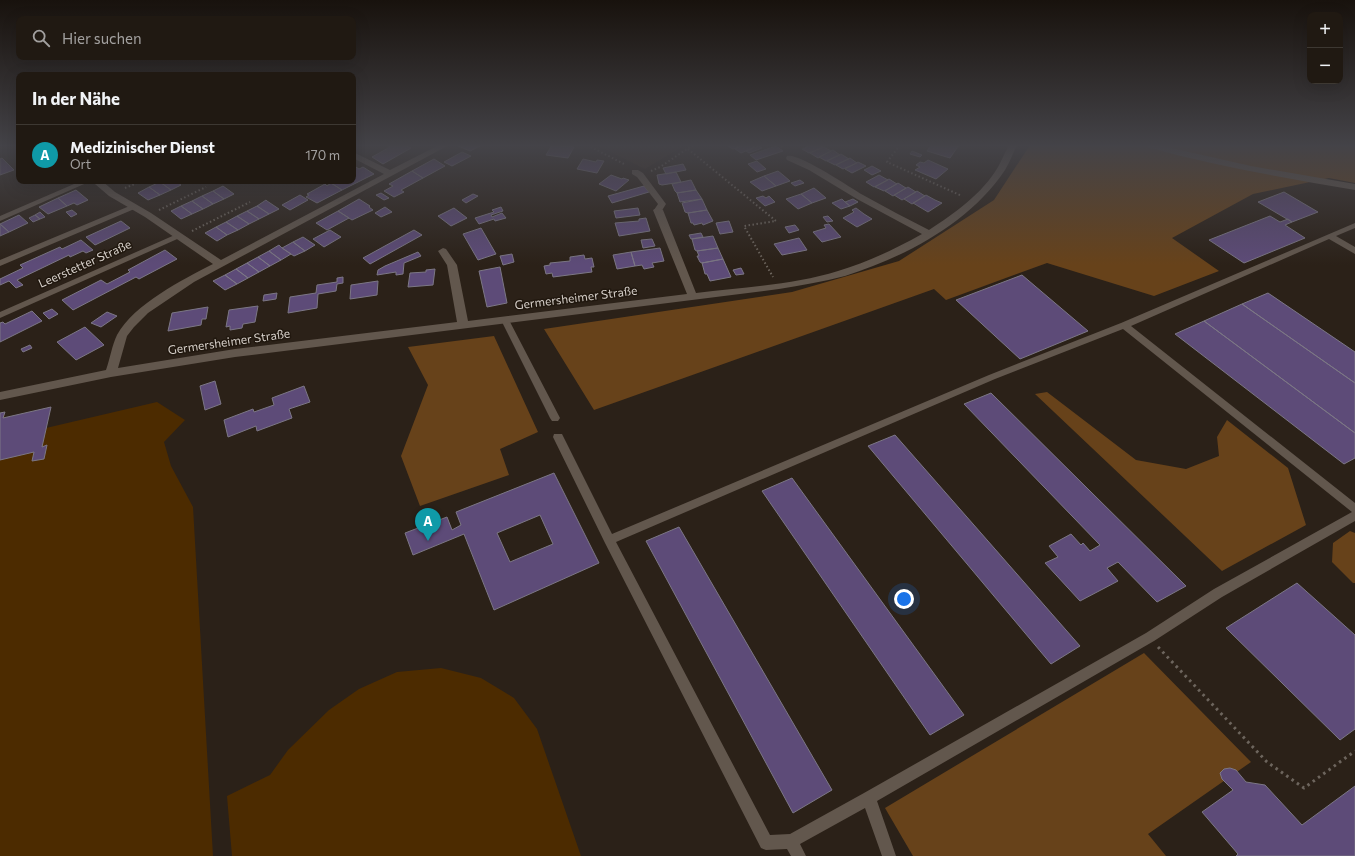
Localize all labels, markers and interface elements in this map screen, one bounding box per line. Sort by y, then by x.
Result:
map controls [1307,12,1343,84]
button: + [1307,12,1343,48]
search box [16,16,356,60]
icon: search [30,27,52,49]
text: Hier suchen [62,29,142,47]
button: − [1307,48,1343,84]
text: In der Nähe [32,88,120,109]
text: Medizinischer Dienst [70,138,215,156]
text: A [40,147,50,163]
text: 170 m [305,147,340,163]
text: Ort [70,156,91,172]
street label: Leerstetter Straße [36,236,133,290]
street label: Germersheimer Straße [514,283,638,311]
street label: Germersheimer Straße [167,325,291,357]
pin: A [415,508,441,541]
your location [894,589,914,609]

